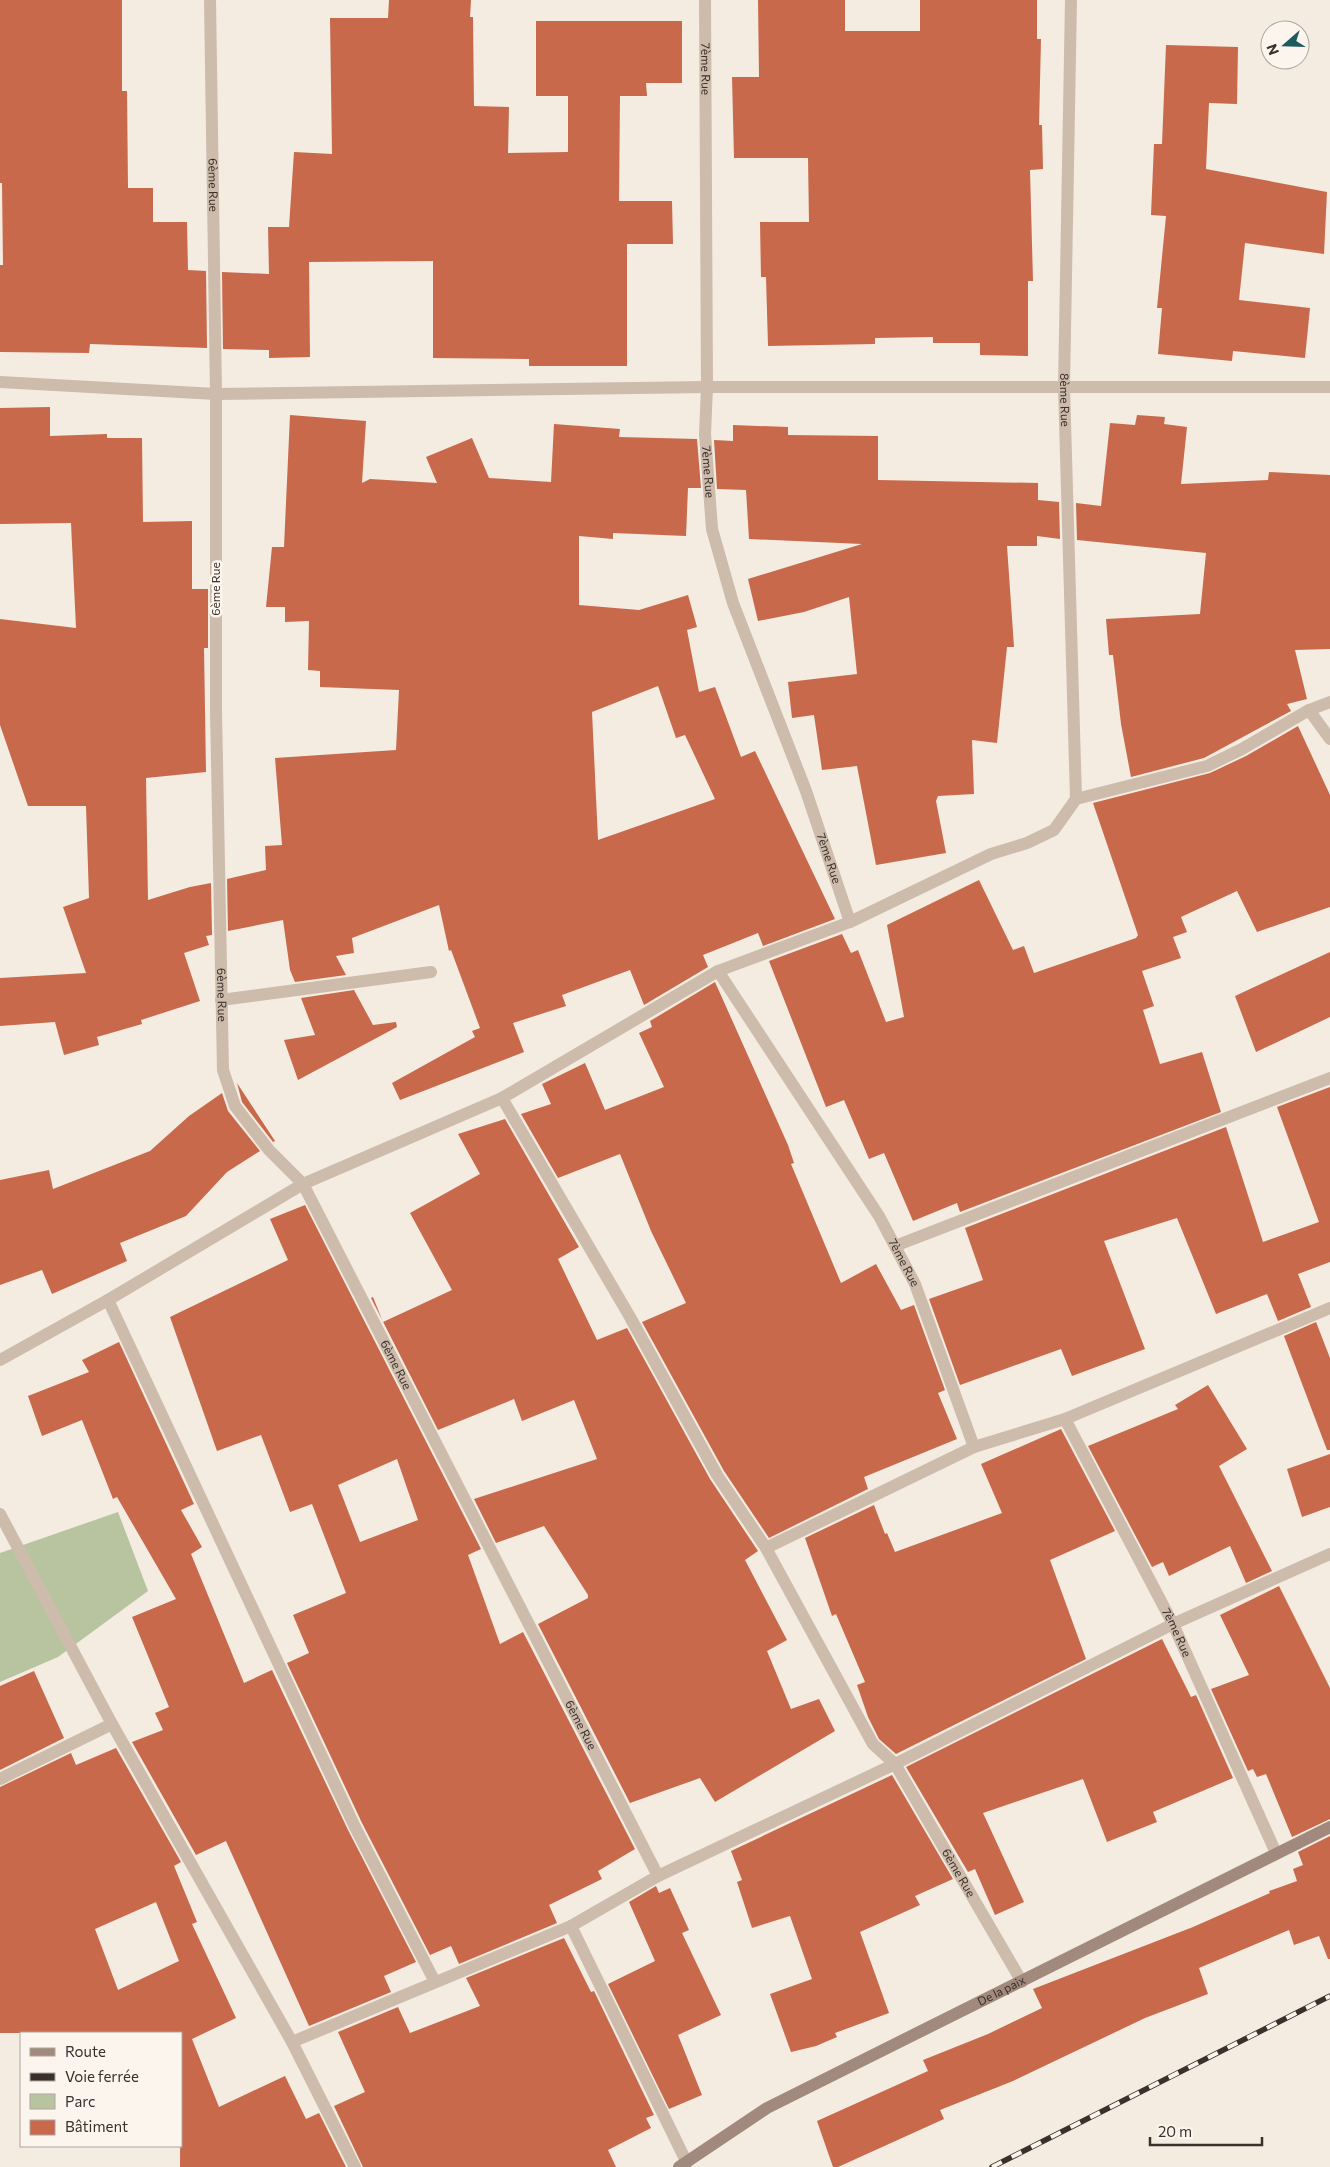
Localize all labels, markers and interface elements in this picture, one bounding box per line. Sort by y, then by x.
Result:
north arrow [1260,20,1310,70]
text: N [1263,42,1282,57]
street label: 7ème Rue [699,43,713,95]
street label: 6ème Rue [206,158,221,212]
street label: 8ème Rue [1058,373,1073,427]
street label: 7ème Rue [700,445,718,498]
street label: 6ème Rue [208,562,222,616]
street label: 7ème Rue [815,831,845,885]
street label: 6ème Rue [215,968,230,1022]
street label: 7ème Rue [886,1236,923,1289]
street label: 6ème Rue [378,1337,415,1392]
street label: 7ème Rue [1160,1605,1195,1659]
street label: 6ème Rue [563,1698,600,1752]
street label: 6ème Rue [940,1846,979,1899]
street label: De la paix [975,1972,1028,2008]
legend [20,2032,182,2147]
text: Route [65,2042,106,2060]
text: Voie ferrée [65,2067,139,2085]
text: Parc [65,2092,95,2110]
scale bar [1150,2114,1262,2146]
text: Bâtiment [65,2117,128,2135]
text: 20 m [1158,2122,1192,2140]

